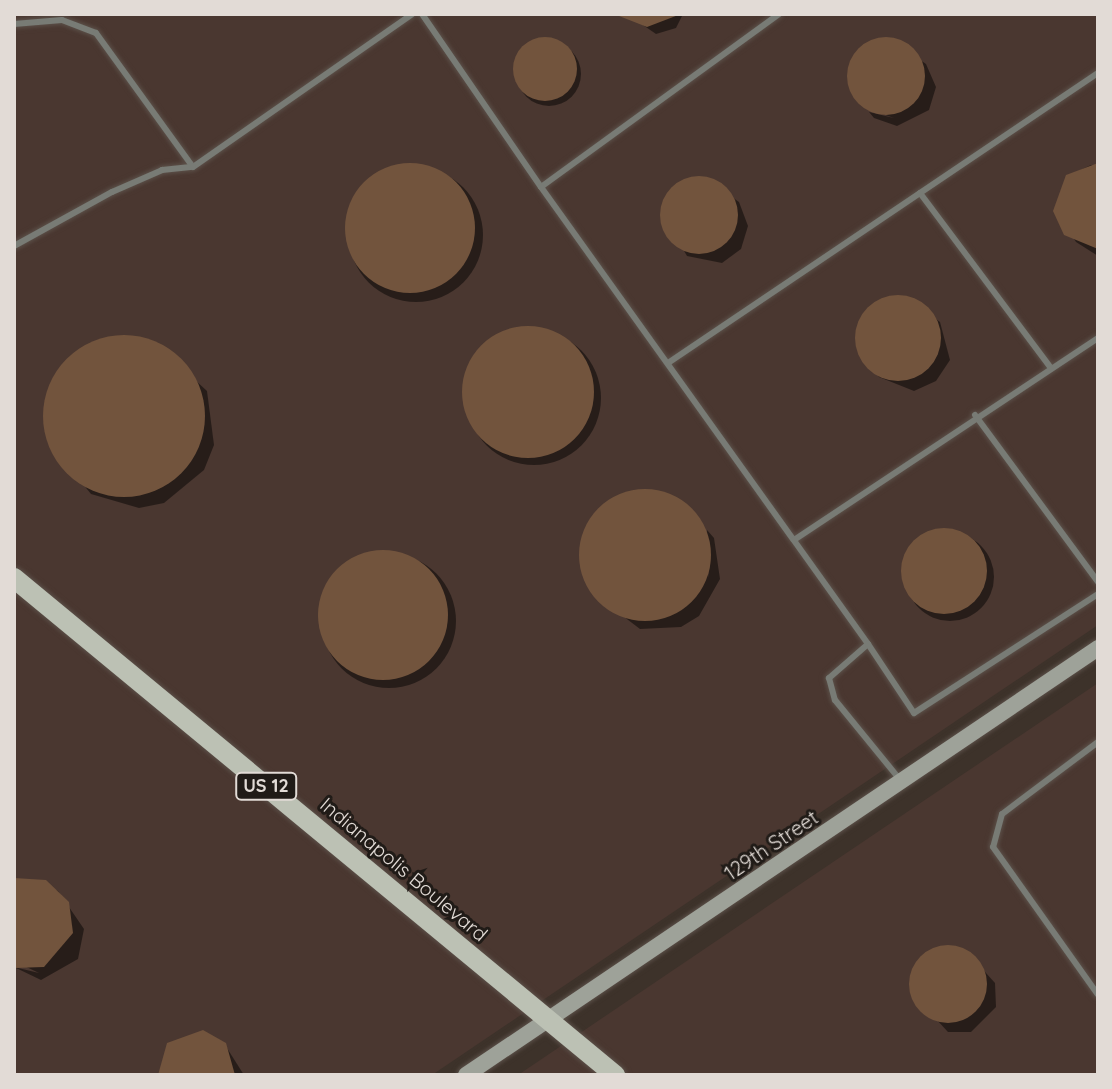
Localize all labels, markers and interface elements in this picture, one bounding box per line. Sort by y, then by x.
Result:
road number: US 12 [234,772,298,800]
street label: Indianapolis Boulevard [316,792,492,946]
street label: 129th Street [720,805,822,885]

